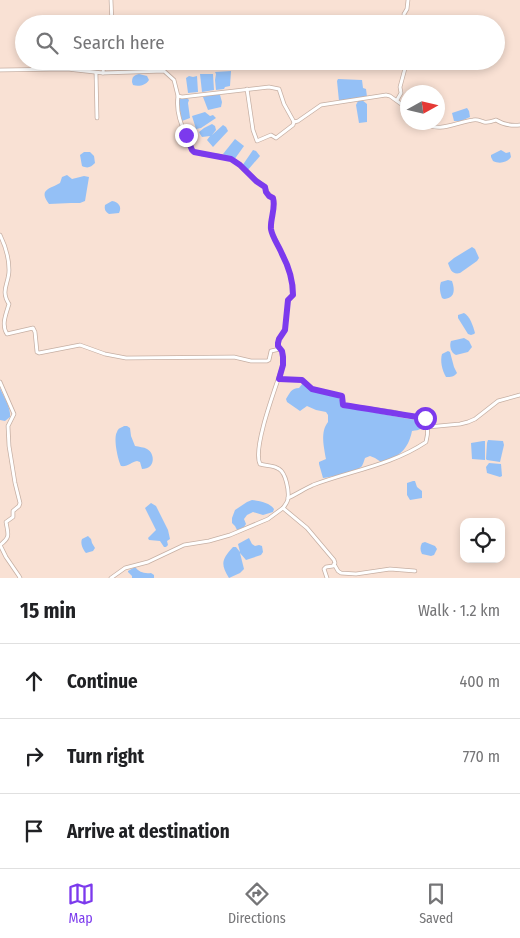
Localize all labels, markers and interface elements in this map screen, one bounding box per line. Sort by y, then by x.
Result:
search box [15,15,505,70]
icon: search [33,29,61,57]
text: Search here [73,31,165,54]
north arrow [400,85,445,130]
route end [175,124,198,147]
route start [414,407,437,430]
map controls [460,518,505,563]
button: locate [460,518,505,563]
text: 15 min [20,598,76,624]
text: Walk · 1.2 km [418,601,500,620]
icon: ahead [20,667,48,695]
text: Continue [67,670,138,693]
text: 400 m [460,672,500,691]
icon: right [20,742,48,770]
text: Turn right [67,745,144,768]
text: 770 m [463,747,500,766]
icon: arrive [20,817,48,845]
text: Arrive at destination [67,820,230,843]
tab: Map [67,880,95,927]
tab: Directions [228,880,286,927]
tab: Saved [419,880,453,927]

